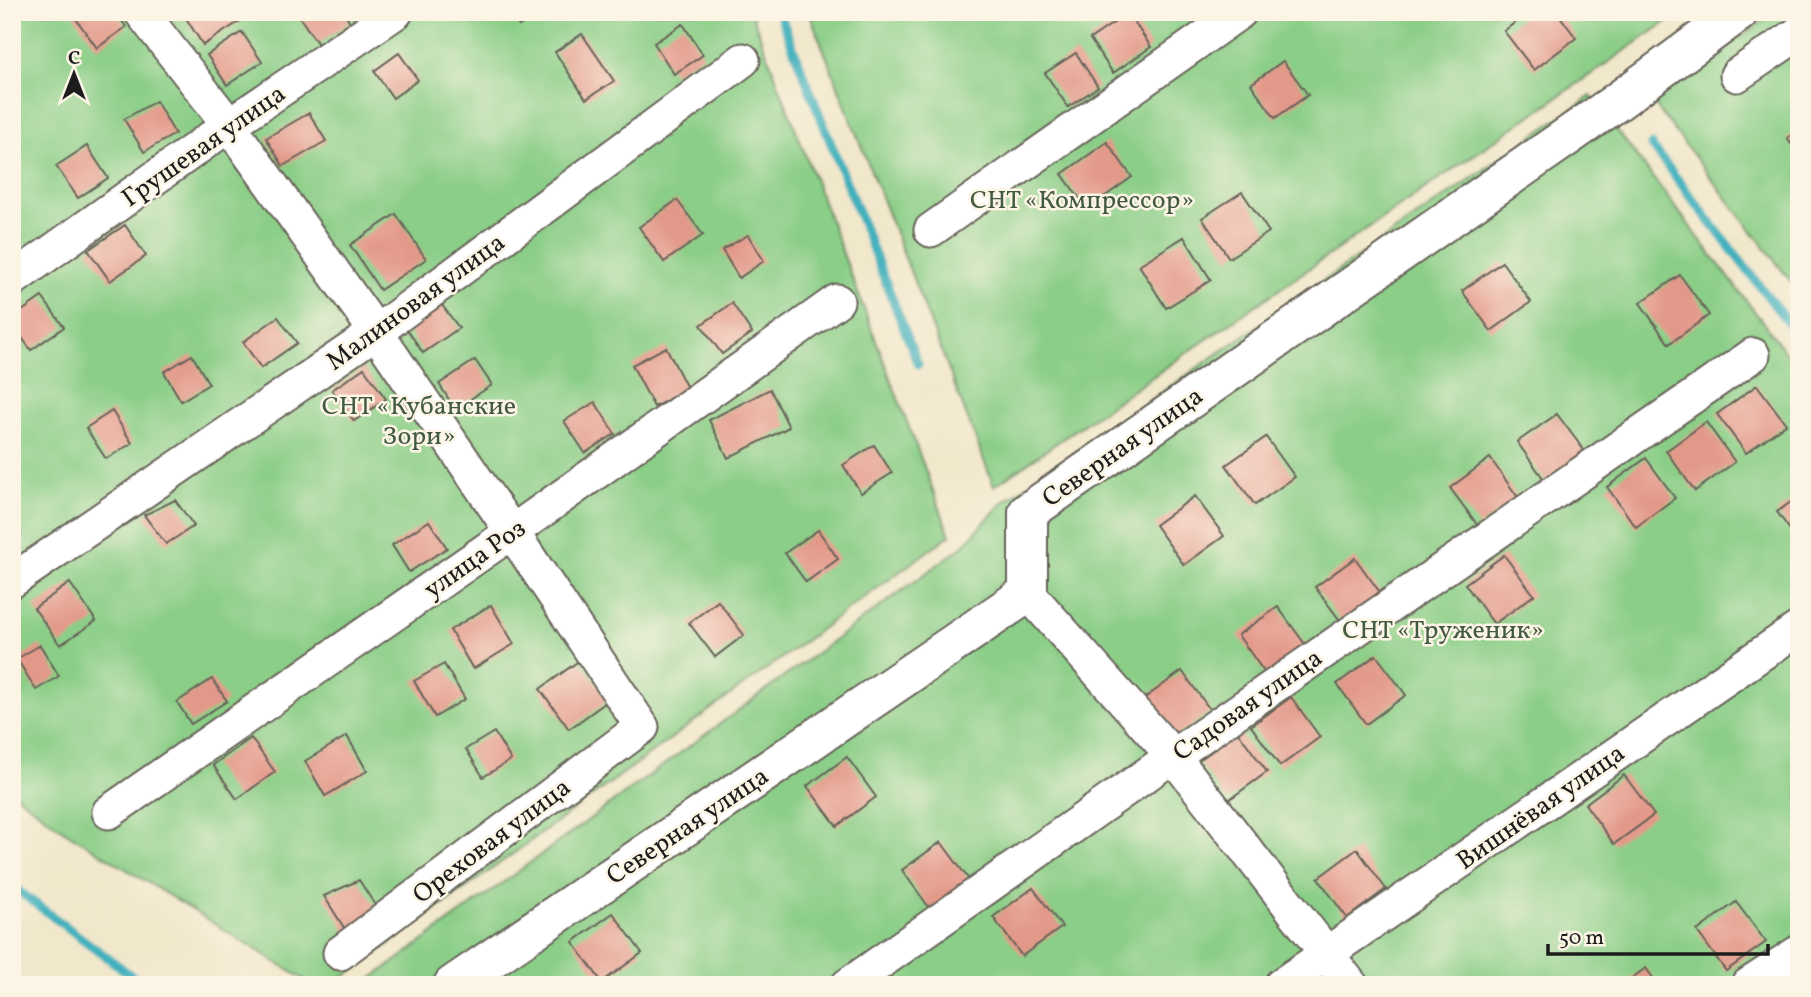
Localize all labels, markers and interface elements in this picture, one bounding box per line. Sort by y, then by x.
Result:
north arrow [38,38,108,108]
text: С [68,46,80,72]
street label: Грушевая улица [115,77,293,217]
park label: СНТ «Компрессор» [970,183,1194,219]
street label: Малиновая улица [319,225,513,380]
street label: Северная улица [1035,379,1211,517]
park label: СНТ «Кубанские Зори» [322,389,516,455]
street label: улица Роз [417,511,534,608]
park label: СНТ «Труженик» [1342,613,1544,649]
street label: Садовая улица [1166,641,1330,771]
street label: Вишнёвая улица [1450,736,1633,879]
street label: Северная улица [600,759,776,894]
street label: Ореховая улица [406,770,579,913]
scale bar [1548,913,1769,957]
text: 50 m [1559,924,1604,953]

